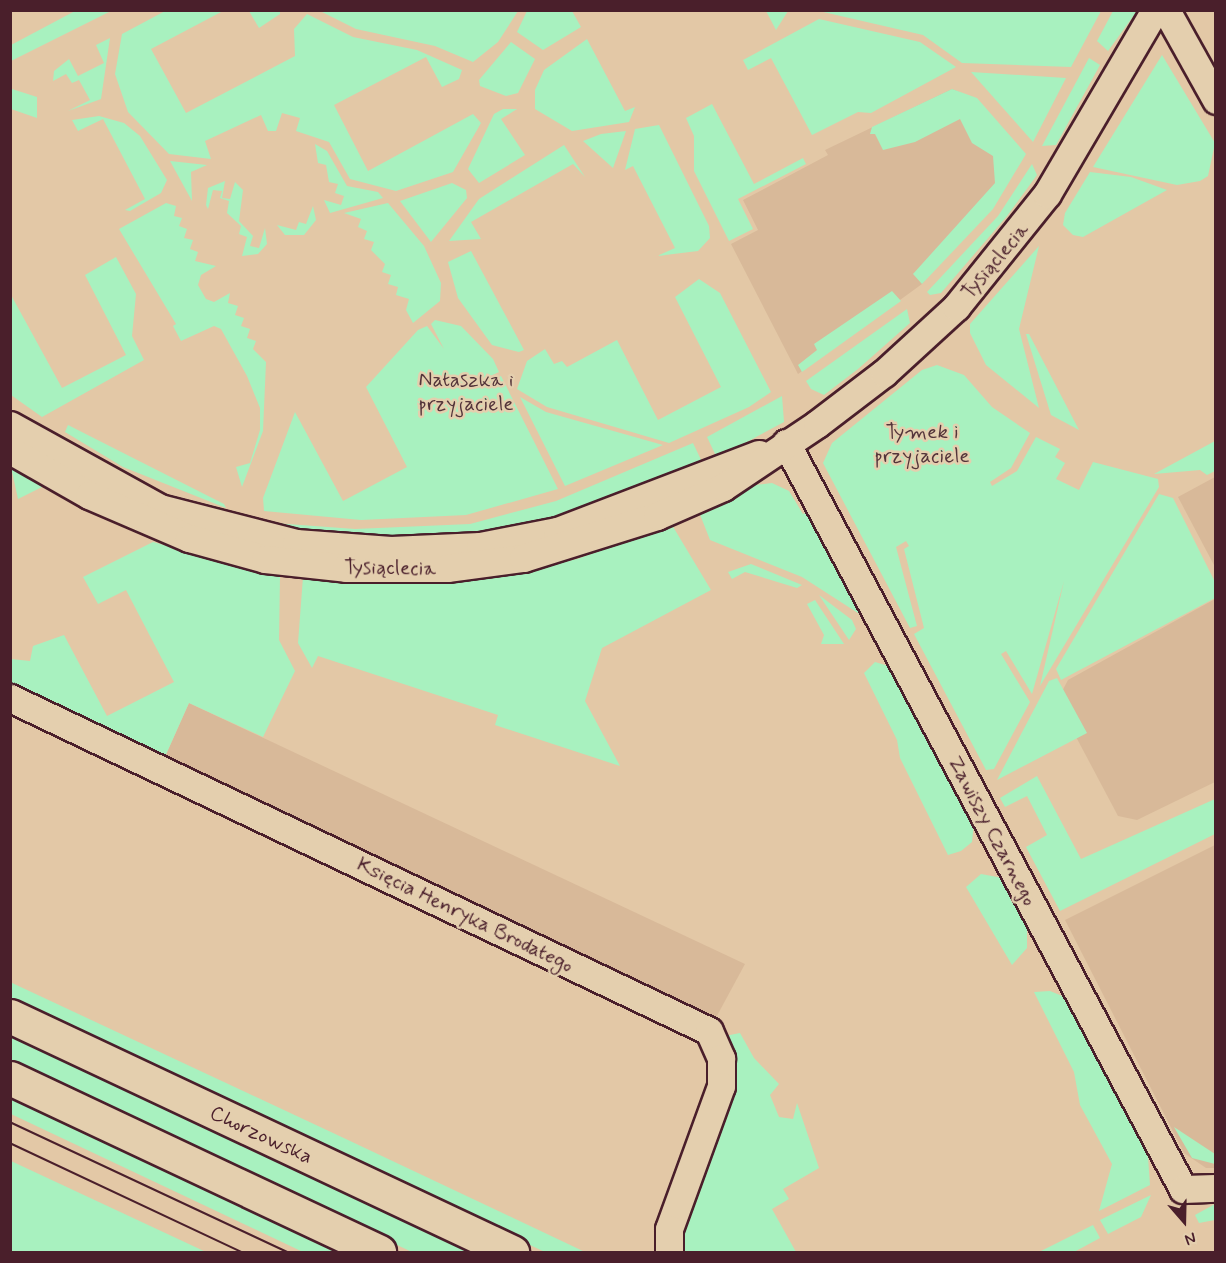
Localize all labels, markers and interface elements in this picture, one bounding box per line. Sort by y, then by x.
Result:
street label: Tysiąclecia [956,218,1034,304]
park label: Nataszka i przyjaciele [418,367,514,417]
park label: Tymek i przyjaciele [874,419,970,469]
street label: Tysiąclecia [344,555,436,581]
street label: Zawiszy Czarnego [942,753,1042,909]
street label: Księcia Henryka Brodatego [353,852,577,978]
street label: Chorzowska [206,1100,316,1170]
north arrow [1154,1191,1214,1251]
text: N [1182,1227,1199,1250]

